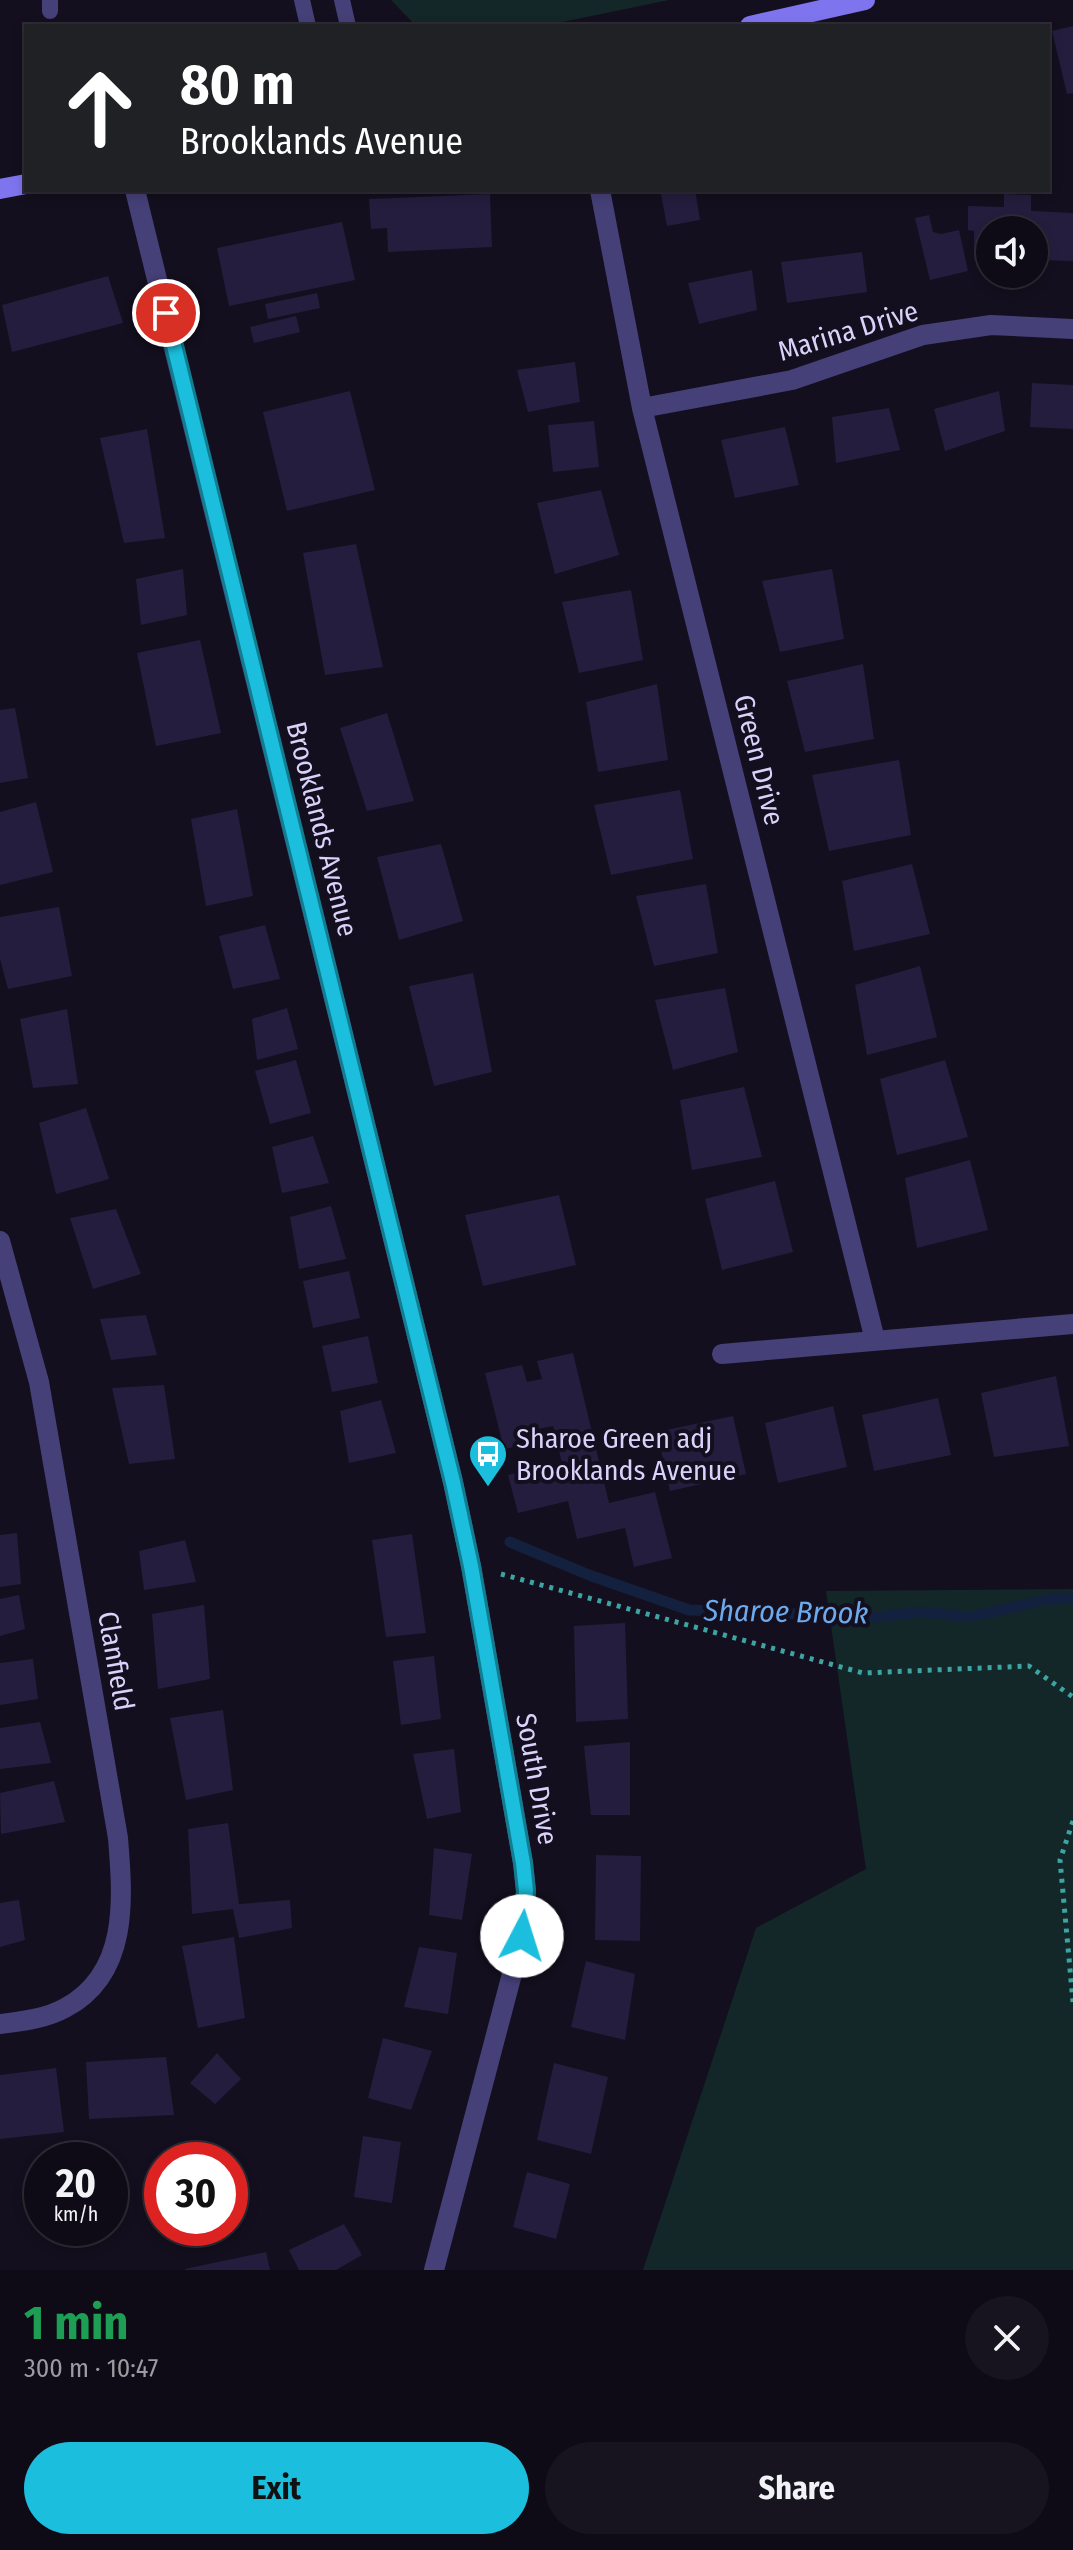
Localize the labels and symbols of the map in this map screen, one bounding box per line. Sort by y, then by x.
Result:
pin [132,279,200,347]
street label: Marina Drive [774,294,922,368]
street label: Green Drive [727,691,791,829]
street label: Brooklands Avenue [279,718,365,940]
place label: Sharoe Green adj Brooklands Avenue [516,1422,736,1487]
bus stop icon: Sharoe Green adj Brooklands Avenue [467,1433,509,1488]
water label: Sharoe Brook [702,1593,869,1631]
street label: Clanfield [91,1609,141,1713]
street label: South Drive [509,1711,565,1847]
position arrow [480,1894,564,1978]
speed limit sign: 30 [144,2142,248,2246]

